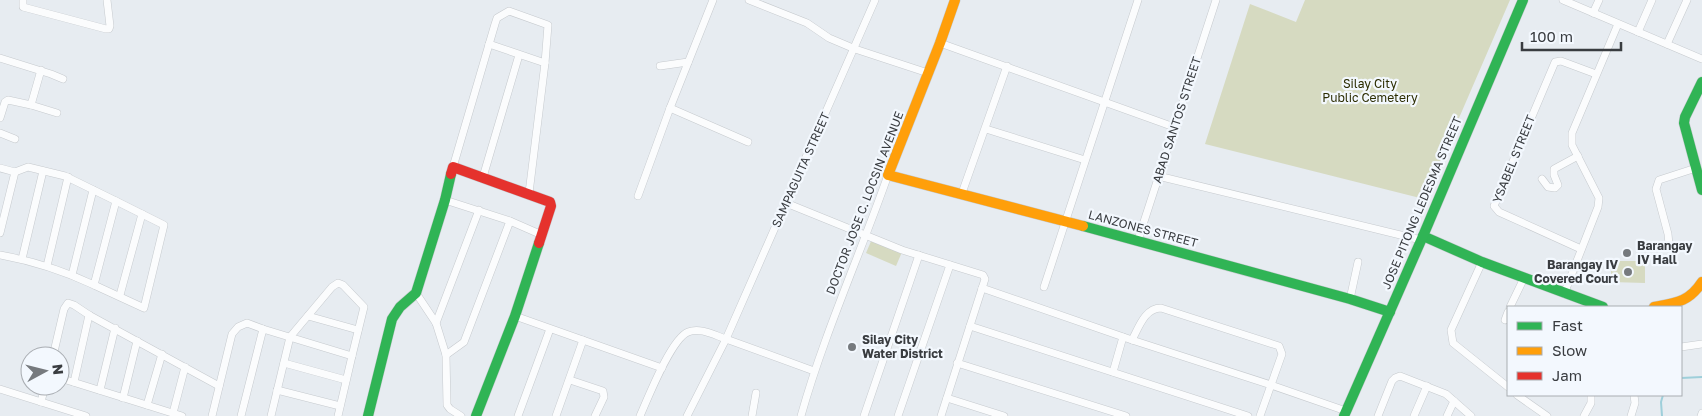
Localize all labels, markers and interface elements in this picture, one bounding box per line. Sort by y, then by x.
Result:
scale bar [1522,20,1621,52]
text: 100 m [1530,27,1573,45]
street label: ABAD SANTOS STREET [1149,54,1204,185]
park label: Silay City Public Cemetery [1322,76,1418,105]
street label: SAMPAGUITA STREET [768,109,833,230]
street label: DOCTOR JOSE C. LOCSIN AVENUE [823,109,906,297]
street label: YSABEL STREET [1489,112,1538,205]
street label: JOSE PITONG LEDESMA STREET [1378,114,1465,291]
street label: LANZONES STREET [1087,207,1200,251]
place label: Barangay IV Hall [1637,238,1693,267]
marker: Barangay IV Hall [1621,247,1633,259]
place label: Barangay IV Covered Court [1534,257,1618,286]
marker: Barangay IV Covered Court [1622,266,1634,278]
legend [1507,306,1682,396]
text: Fast [1552,316,1583,334]
place label: Silay City Water District [862,332,943,361]
marker: Silay City Water District [846,341,858,353]
text: Slow [1552,341,1587,359]
north arrow [20,346,70,396]
text: N [49,363,67,376]
text: Jam [1552,366,1582,384]

